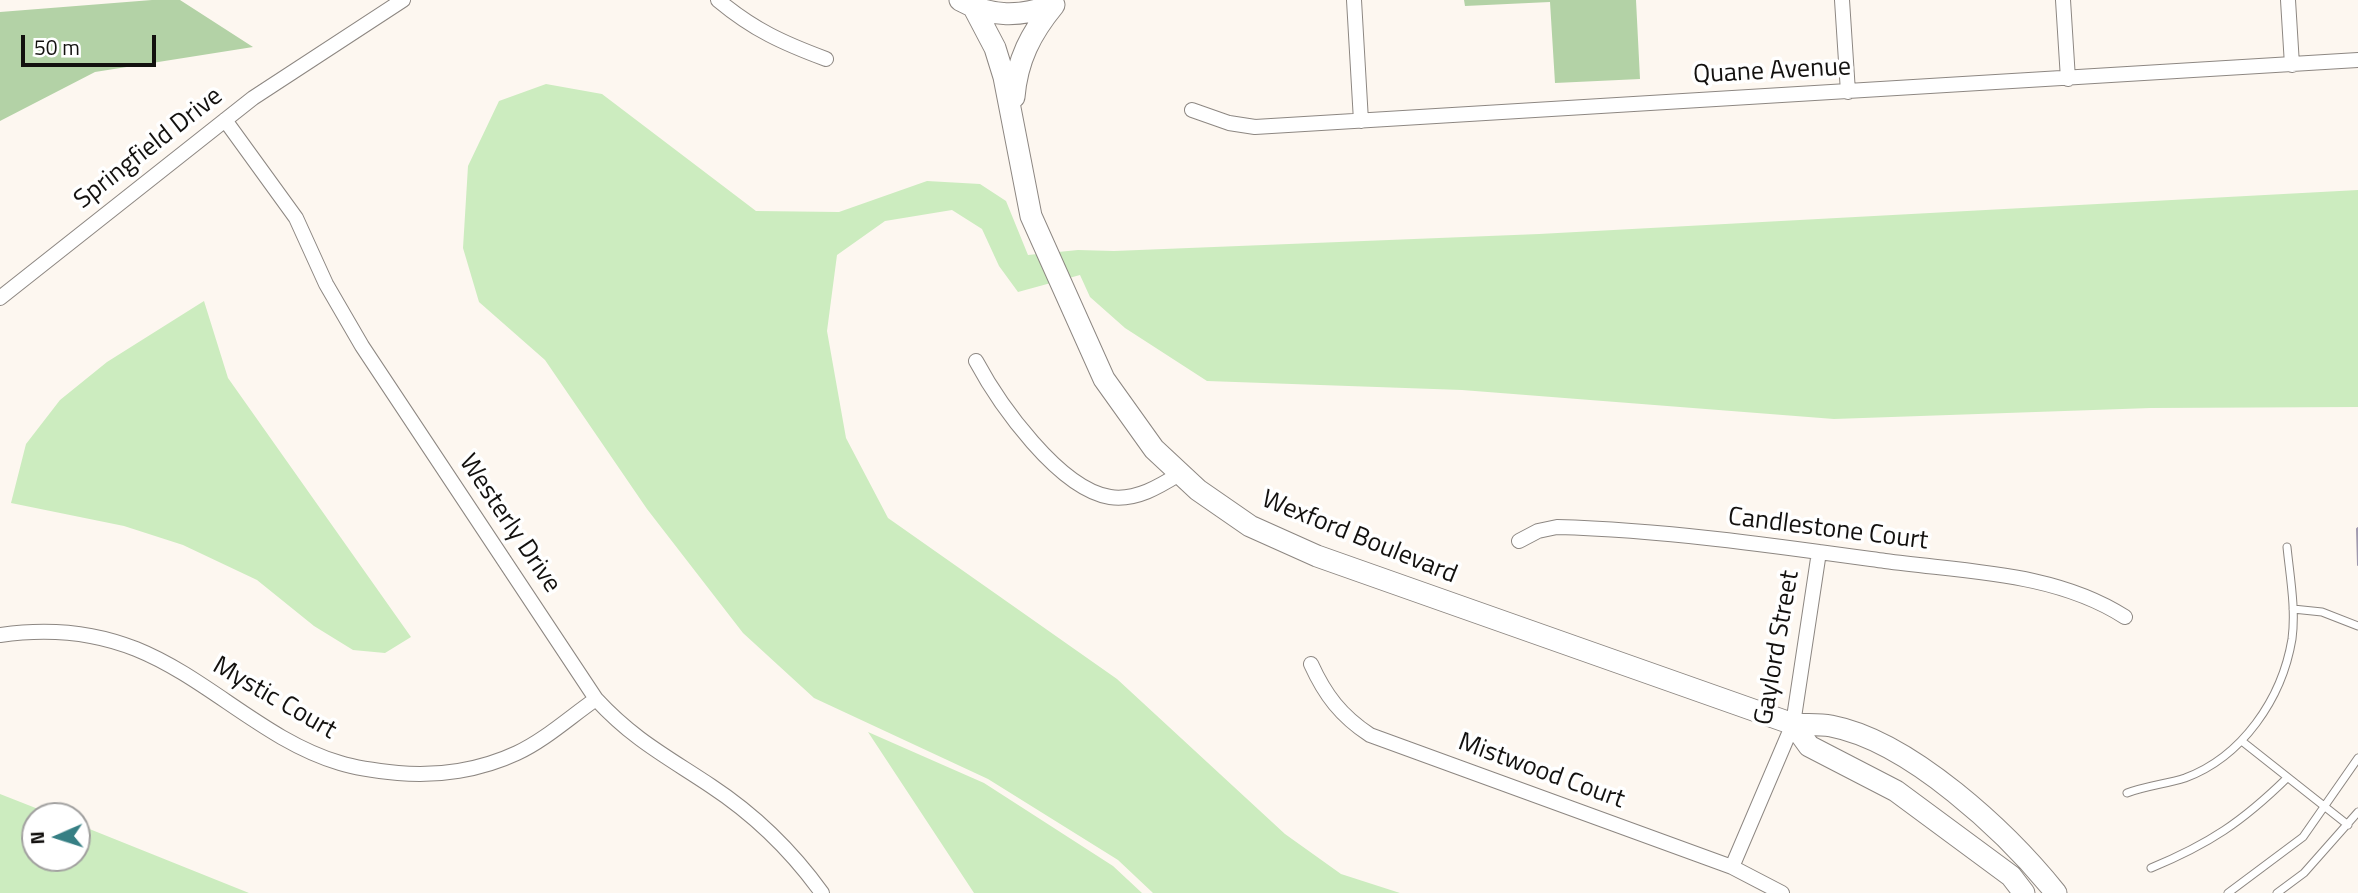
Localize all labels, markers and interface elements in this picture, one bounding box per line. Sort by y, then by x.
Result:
scale bar [24,21,159,65]
text: 50 m [34,31,80,63]
street label: Quane Avenue [1692,52,1852,92]
street label: Springfield Drive [69,81,229,217]
street label: Westerly Drive [451,449,567,599]
street label: Wexford Boulevard [1257,485,1461,591]
street label: Candlestone Court [1726,502,1930,558]
street label: Gaylord Street [1749,568,1807,728]
street label: Mystic Court [207,651,341,747]
street label: Mistwood Court [1453,727,1629,817]
north arrow [21,802,91,872]
text: N [22,831,51,845]

